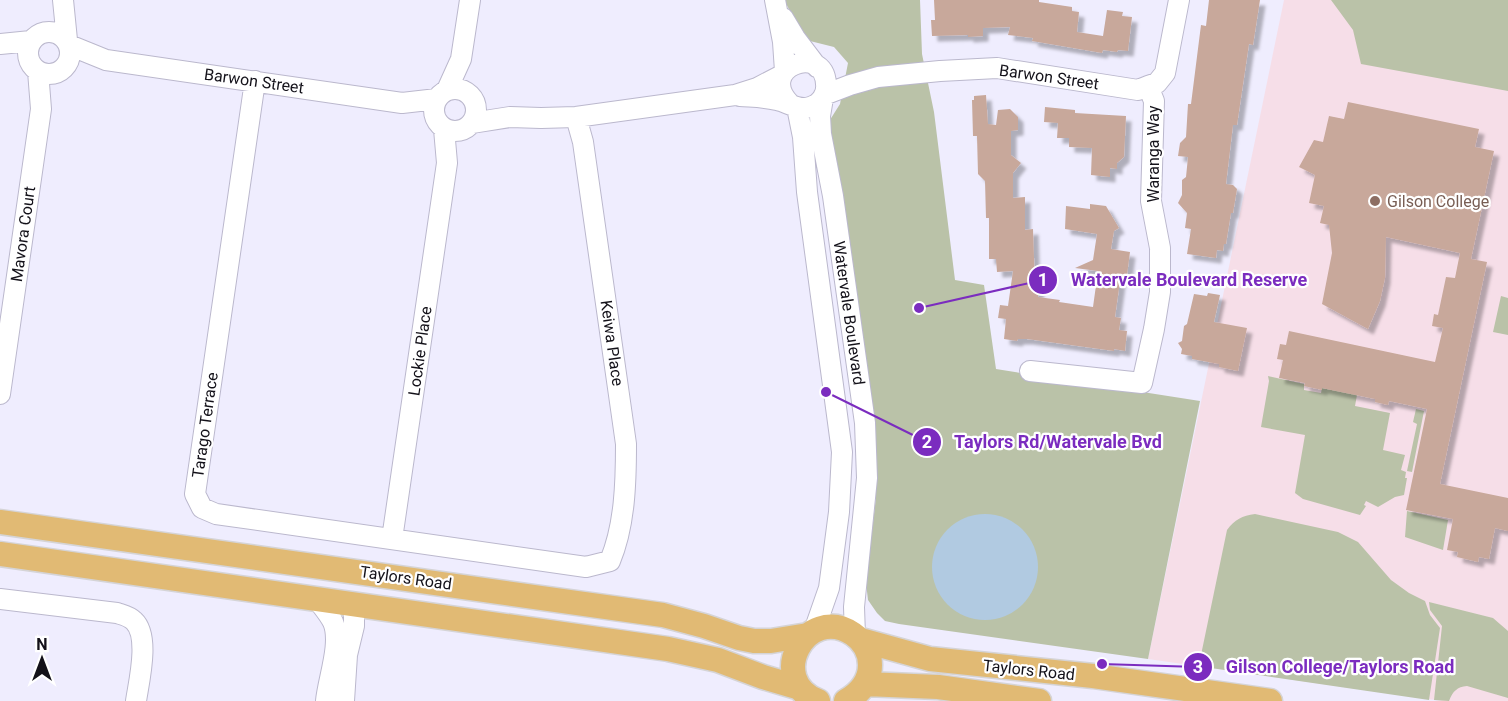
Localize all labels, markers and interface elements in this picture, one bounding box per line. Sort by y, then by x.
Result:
street label: Barwon Street [998,61,1100,93]
street label: Barwon Street [203,65,305,97]
street label: Waranga Way [1144,105,1163,203]
street label: Mavora Court [7,185,39,283]
place label: Gilson College [1387,192,1489,211]
marker: Gilson College [1368,194,1382,208]
street label: Watervale Boulevard [829,240,869,386]
callout: Watervale Boulevard Reserve [1028,262,1319,298]
text: 1 [1038,269,1048,290]
text: Watervale Boulevard Reserve [1071,269,1308,290]
street label: Keiwa Place [597,299,627,387]
street label: Lockie Place [404,305,436,397]
street label: Tarago Terrace [188,371,222,479]
callout: Taylors Rd/Watervale Bvd [912,424,1174,460]
text: 2 [922,431,932,452]
text: Taylors Rd/Watervale Bvd [954,431,1162,452]
street label: Taylors Road [359,562,453,594]
north arrow [12,629,72,689]
text: N [36,635,48,654]
callout: Gilson College/Taylors Road [1183,649,1466,685]
street label: Taylors Road [982,656,1076,684]
text: 3 [1193,656,1203,677]
text: Gilson College/Taylors Road [1226,656,1454,677]

